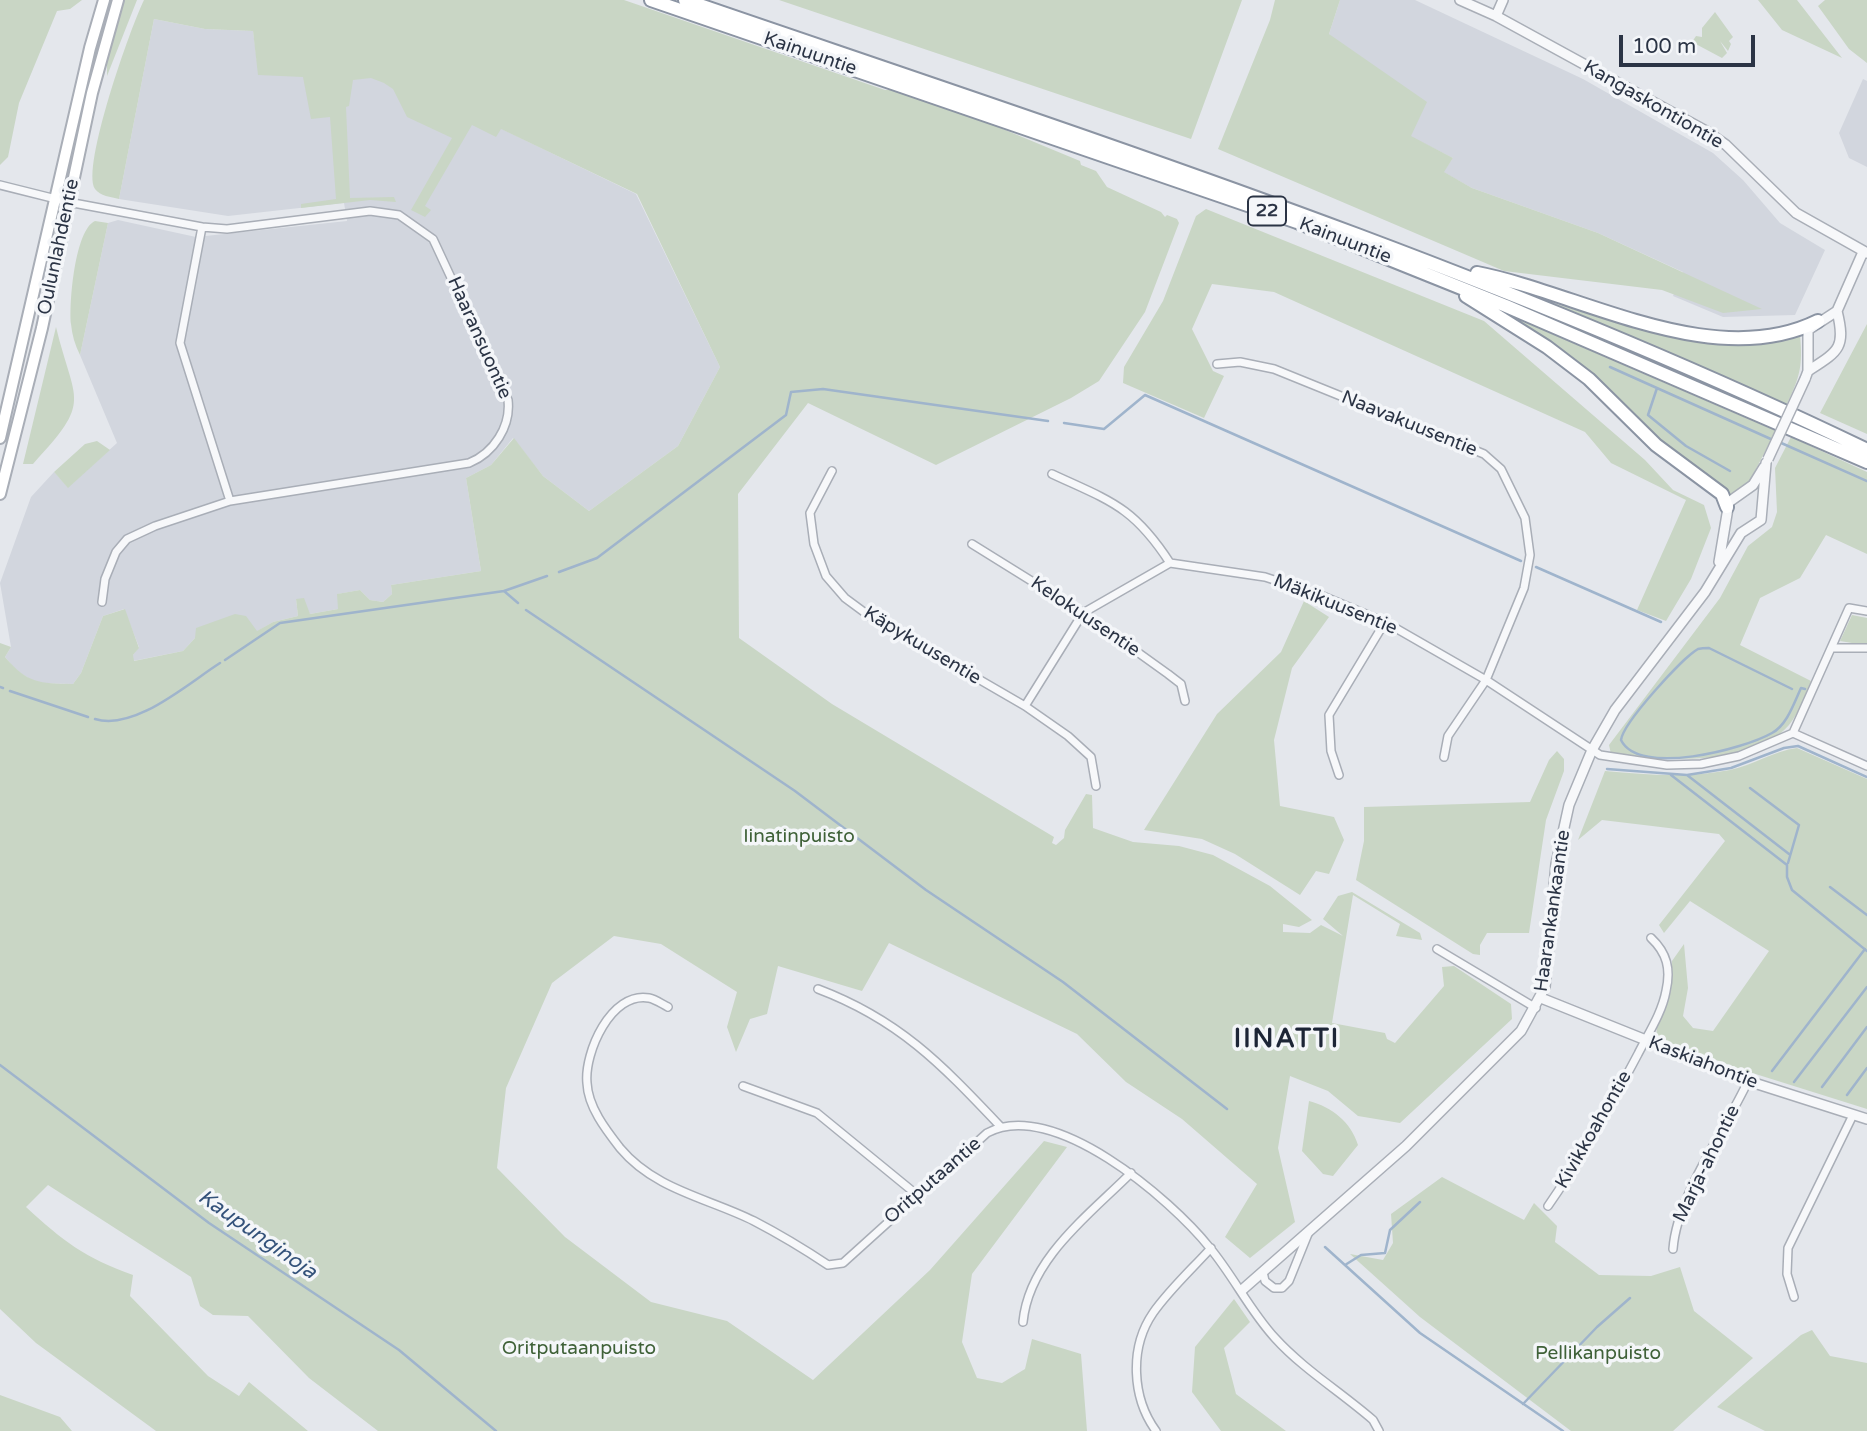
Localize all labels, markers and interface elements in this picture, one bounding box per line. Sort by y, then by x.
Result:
scale bar [1622,21,1758,65]
street label: Kainuuntie [760,27,860,81]
text: 100 m [1632,34,1696,59]
street label: Kangaskontiontie [1579,56,1727,154]
street label: Oulunlahdentie [33,177,85,317]
road number: 22 [1248,196,1286,226]
street label: Kainuuntie [1296,213,1394,269]
street label: Haaransuontie [442,273,516,403]
street label: Naavakuusentie [1338,386,1480,462]
street label: Mäkikuusentie [1270,570,1400,640]
street label: Kelokuusentie [1026,572,1144,662]
street label: Käpykuusentie [859,602,985,690]
park label: Iinatinpuisto [743,826,855,848]
street label: Haarankankaantie [1530,829,1576,993]
district label: IINATTI [1235,1024,1339,1056]
street label: Kaskiahontie [1645,1032,1761,1094]
street label: Kivikkoahontie [1551,1067,1637,1193]
street label: Marja-ahontie [1669,1102,1745,1226]
street label: Oritputaantie [880,1133,986,1229]
water label: Kaupunginoja [193,1185,321,1285]
park label: Oritputaanpuisto [502,1338,656,1360]
park label: Pellikanpuisto [1535,1343,1661,1365]

